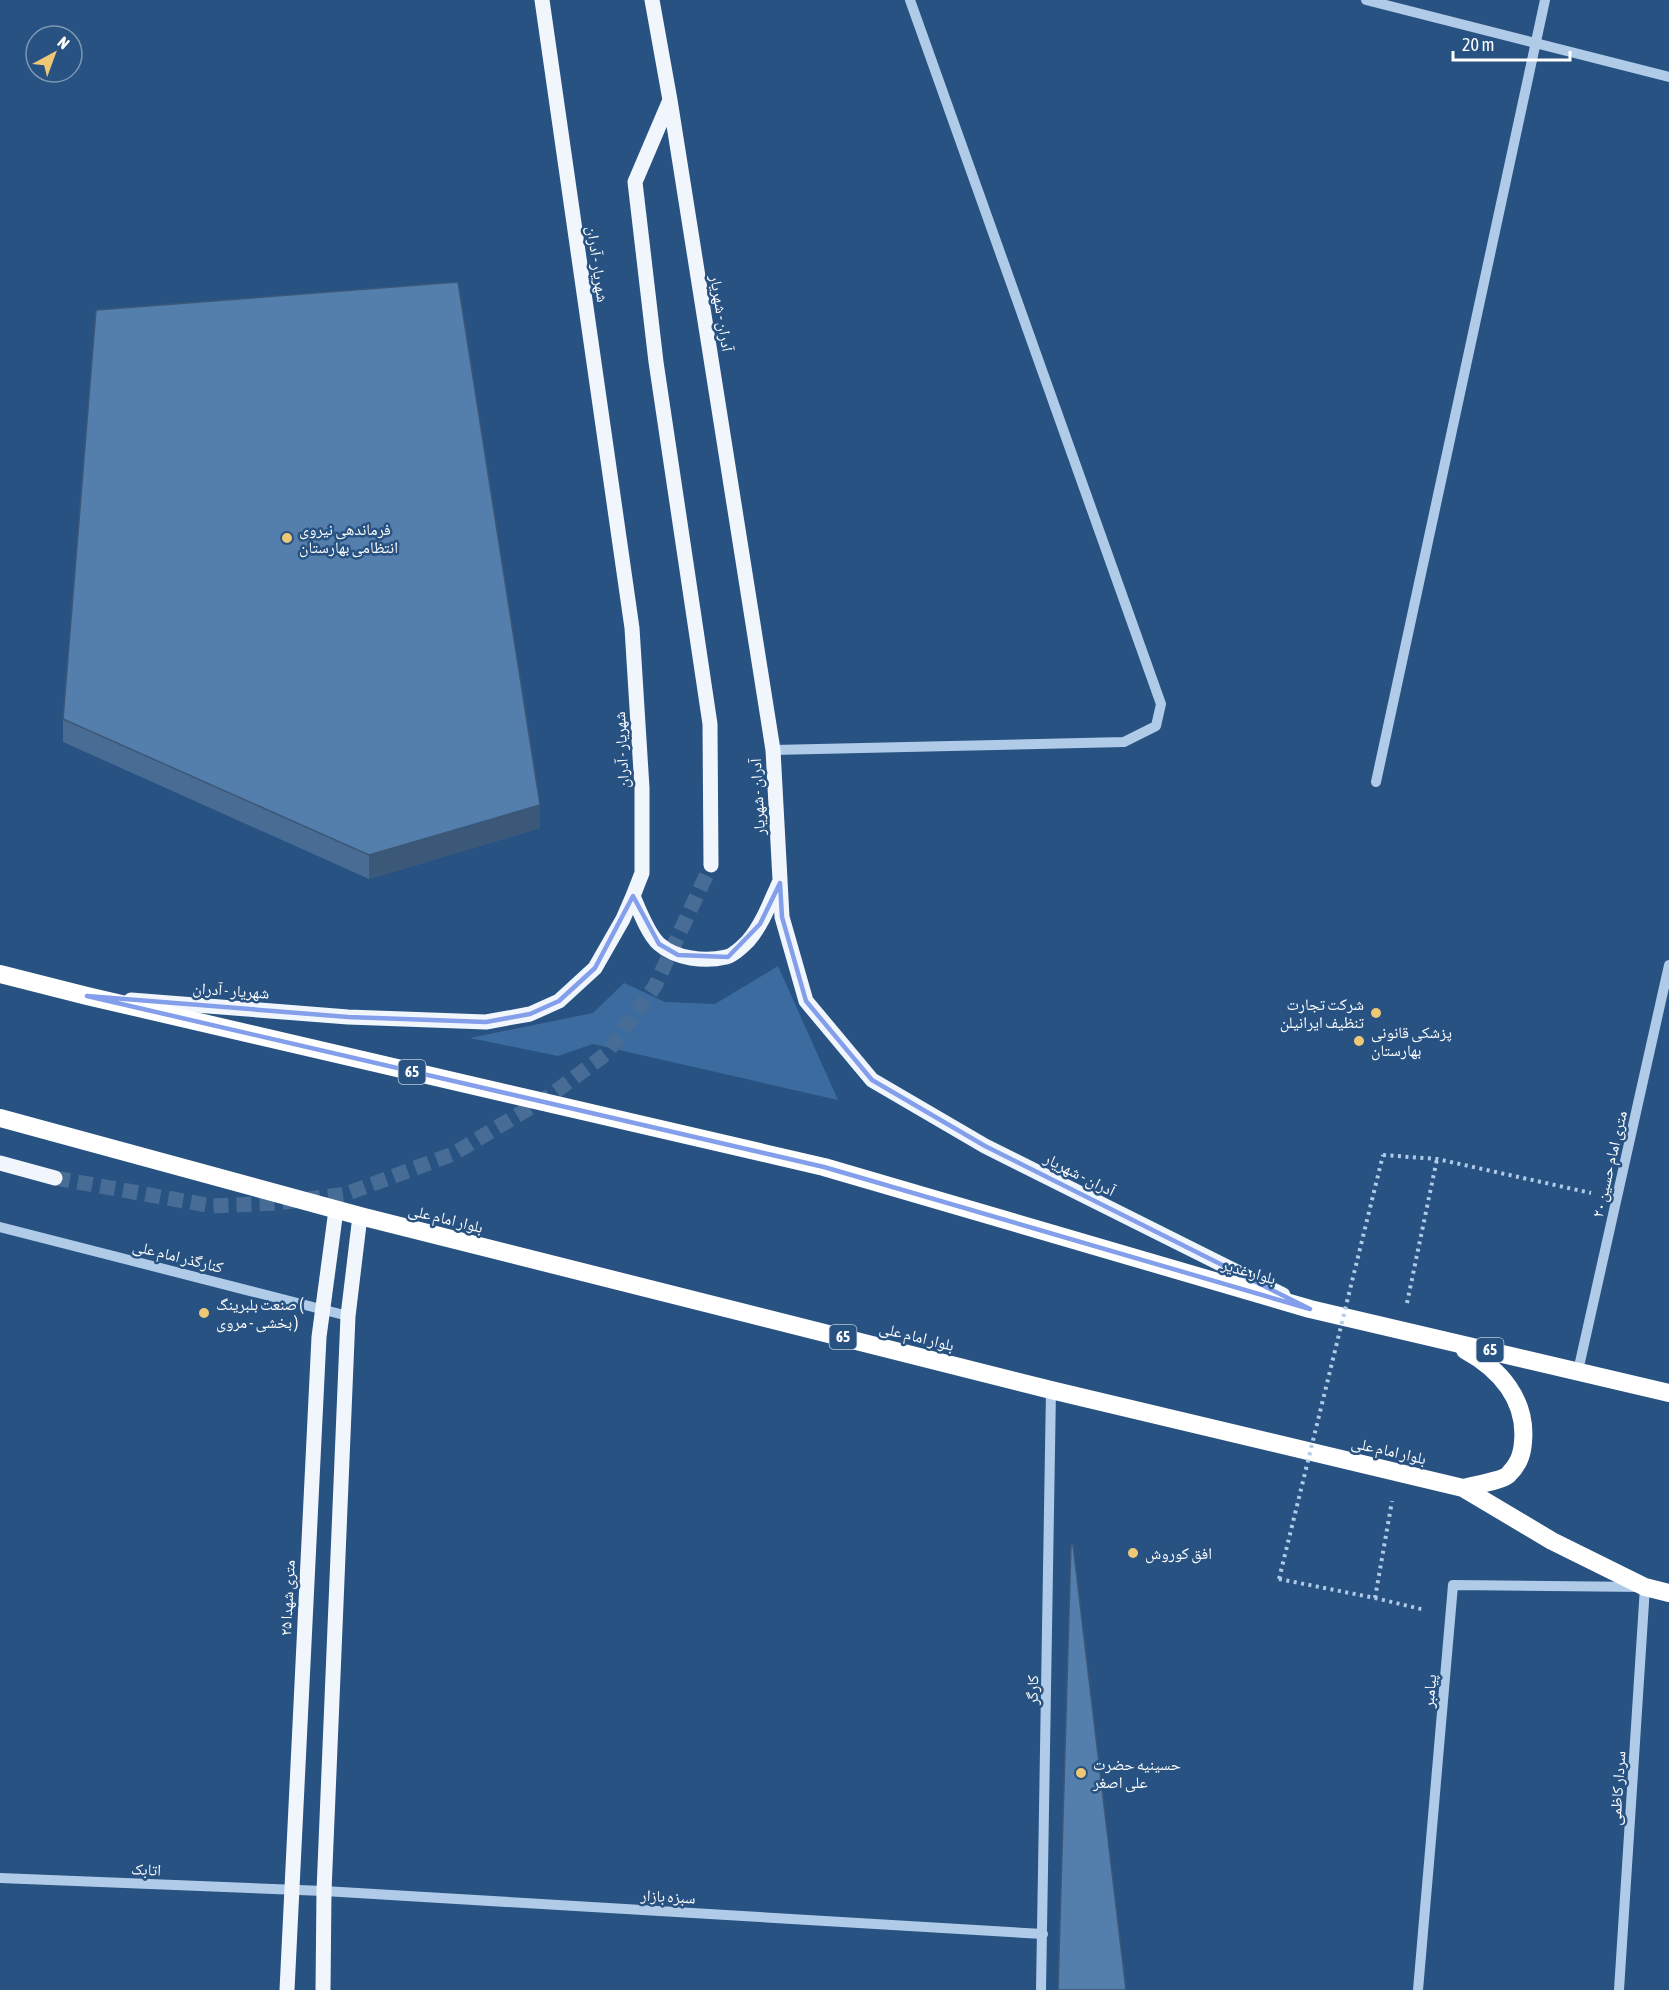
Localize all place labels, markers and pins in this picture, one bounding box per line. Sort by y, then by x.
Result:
place label: فرماندهی نیروی انتظامی بهارستان [299,520,398,558]
marker: فرماندهی نیروی انتظامی بهارستان [280,531,294,545]
place label: شرکت تجارت تنظیف ایرانیلن [1280,995,1364,1033]
marker: شرکت تجارت تنظیف ایرانیلن [1369,1006,1383,1020]
place label: پزشکی قانونی بهارستان [1371,1023,1452,1061]
marker: پزشکی قانونی بهارستان [1352,1034,1366,1048]
place label: صنعت بلبرینگ ( بخشی - مروی ) [216,1295,304,1333]
marker: صنعت بلبرینگ ( بخشی - مروی ) [197,1306,211,1320]
place label: افق کوروش [1145,1544,1212,1564]
marker: افق کوروش [1126,1546,1140,1560]
place label: حسینیه حضرت علی اصغر [1092,1755,1181,1793]
marker: حسینیه حضرت علی اصغر [1074,1766,1088,1780]

